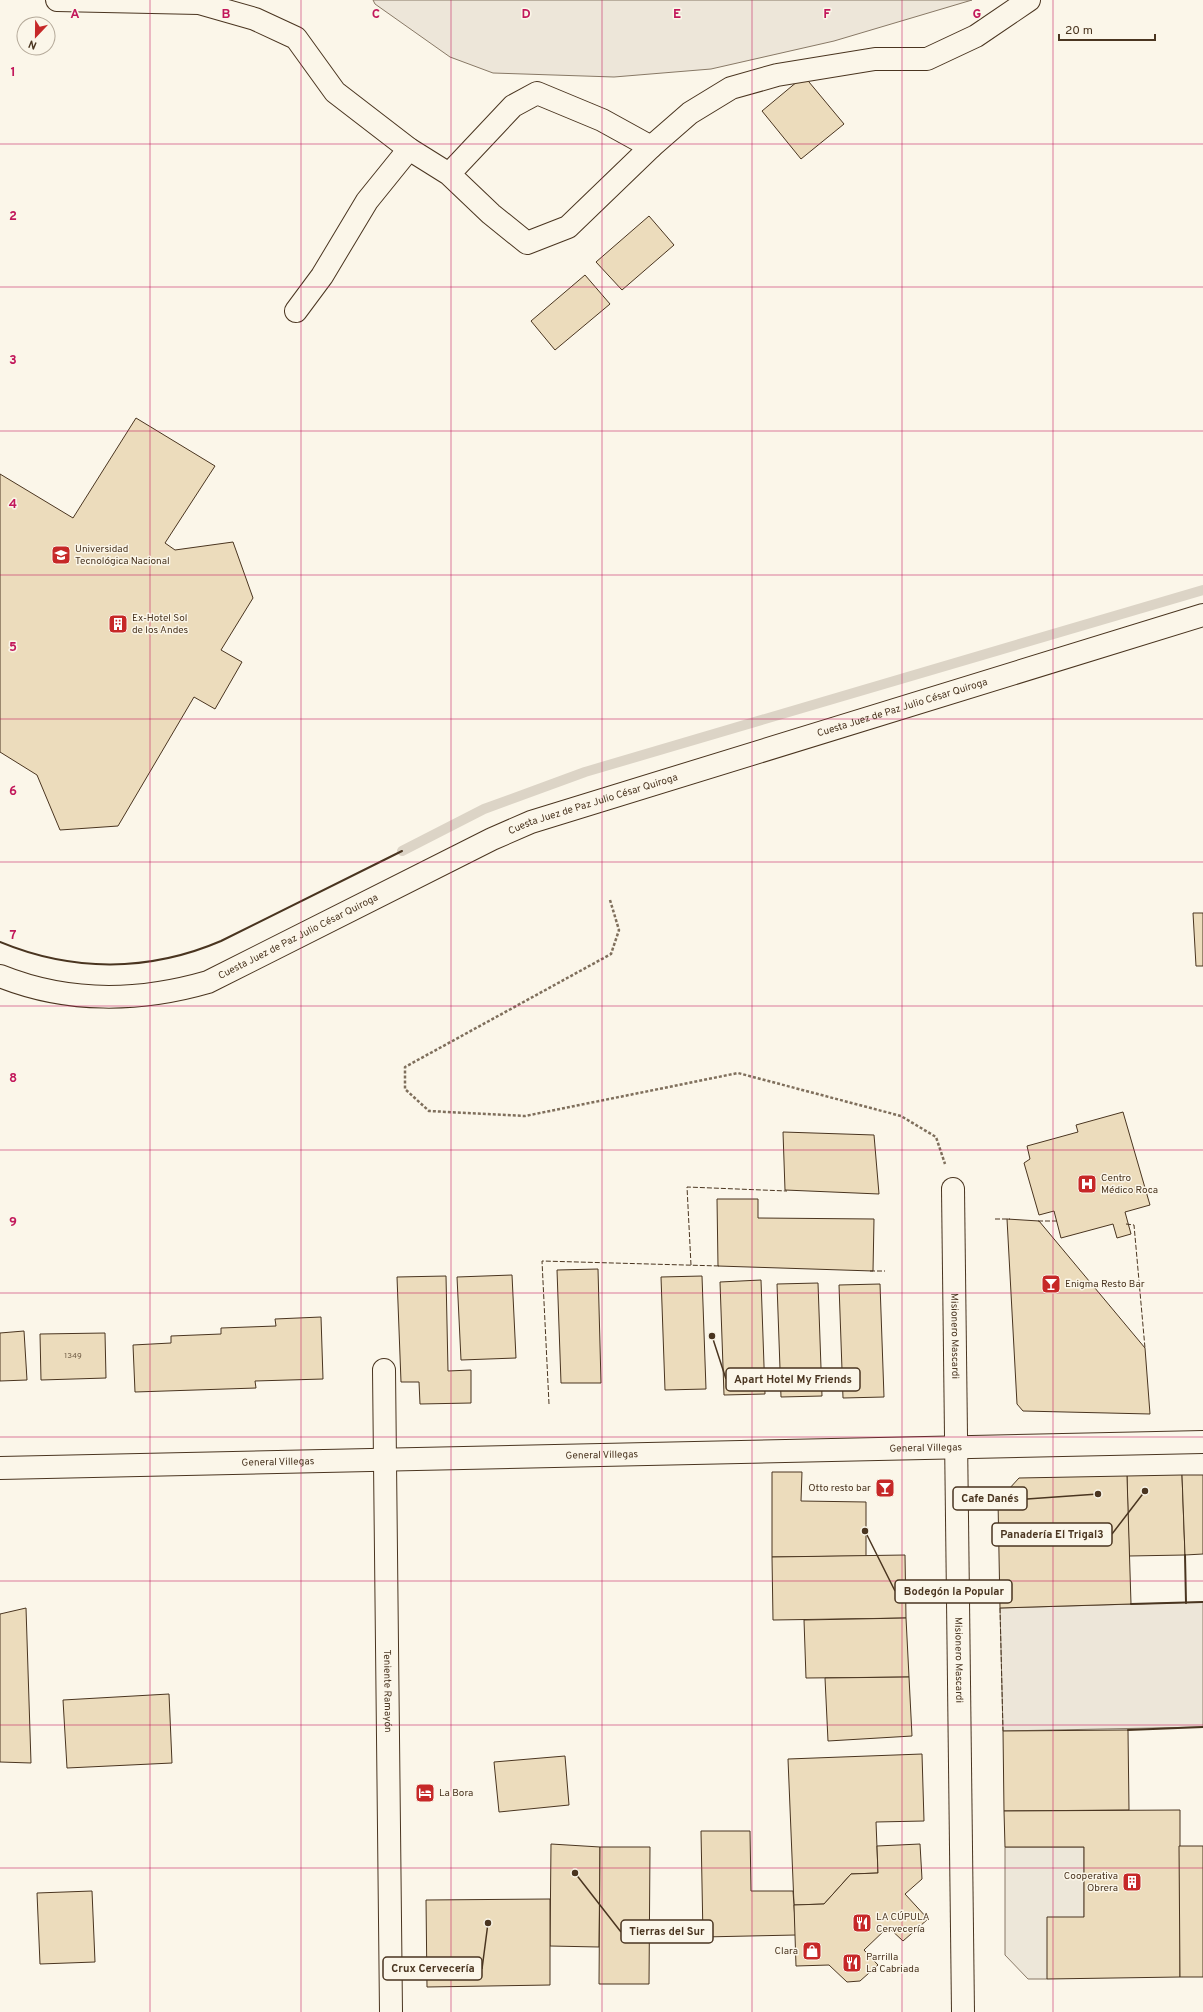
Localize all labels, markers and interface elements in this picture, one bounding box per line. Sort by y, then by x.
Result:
text: A [70,7,80,23]
text: B [222,7,231,23]
text: C [372,7,380,23]
text: D [521,7,531,23]
text: E [673,7,681,23]
text: F [823,7,831,23]
text: G [973,7,982,23]
north arrow [16,16,56,56]
scale bar [1059,16,1155,42]
text: 20 m [1065,23,1093,39]
text: N [26,36,39,52]
text: 1 [10,65,16,81]
text: 2 [9,209,17,225]
text: 3 [9,353,17,369]
text: 4 [9,497,17,513]
place label: Universidad Tecnológica Nacional [75,543,170,568]
school or university icon: Universidad Tecnológica Nacional [50,544,72,566]
place label: Ex-Hotel Sol de los Andes [132,612,189,637]
building icon: Ex-Hotel Sol de los Andes [107,613,129,635]
text: 5 [9,640,17,656]
street label: Cuesta Juez de Paz Julio César Quiroga [816,675,989,740]
street label: Cuesta Juez de Paz Julio César Quiroga [506,771,679,838]
text: 6 [9,784,17,800]
street label: Cuesta Juez de Paz Julio César Quiroga [216,891,380,982]
text: 7 [10,928,17,944]
text: 8 [9,1071,17,1087]
place label: Centro Médico Roca [1101,1172,1158,1197]
hospital icon: Centro Médico Roca [1076,1173,1098,1195]
text: 9 [9,1215,17,1231]
bar icon: Enigma Resto Bar [1040,1273,1062,1295]
place label: Enigma Resto Bar [1065,1278,1145,1291]
street label: Misionero Mascardi [948,1293,962,1379]
house number: 1349 [64,1351,82,1361]
callout: Apart Hotel My Friends [726,1368,860,1391]
text: Apart Hotel My Friends [734,1373,852,1387]
street label: General Villegas [889,1441,963,1455]
street label: General Villegas [565,1448,639,1462]
street label: General Villegas [241,1455,315,1469]
bar icon: Otto resto bar [874,1477,896,1499]
place label: Otto resto bar [808,1482,871,1495]
callout: Cafe Danés [953,1487,1027,1510]
text: Cafe Danés [961,1492,1019,1506]
callout: Panadería El Trigal3 [992,1523,1112,1546]
text: Panadería El Trigal3 [1000,1528,1104,1542]
callout: Bodegón la Popular [895,1580,1012,1603]
text: Bodegón la Popular [904,1585,1005,1599]
street label: Misionero Mascardi [952,1617,966,1703]
street label: Teniente Ramayón [381,1649,394,1733]
hotel icon: La Bora [414,1782,436,1804]
place label: La Bora [439,1787,473,1800]
place label: Cooperativa Obrera [1064,1870,1118,1895]
building icon: Cooperativa Obrera [1121,1871,1143,1893]
place label: LA CÚPULA Cervecería [876,1911,930,1936]
restaurant icon: LA CÚPULA Cervecería [851,1912,873,1934]
callout: Tierras del Sur [621,1920,713,1943]
text: Tierras del Sur [629,1925,705,1939]
shop icon: Clara [801,1940,823,1962]
place label: Clara [775,1945,798,1958]
place label: Parrilla La Cabriada [866,1951,919,1976]
restaurant icon: Parrilla La Cabriada [841,1952,863,1974]
callout: Crux Cervecería [383,1957,482,1980]
text: Crux Cervecería [391,1962,475,1976]

